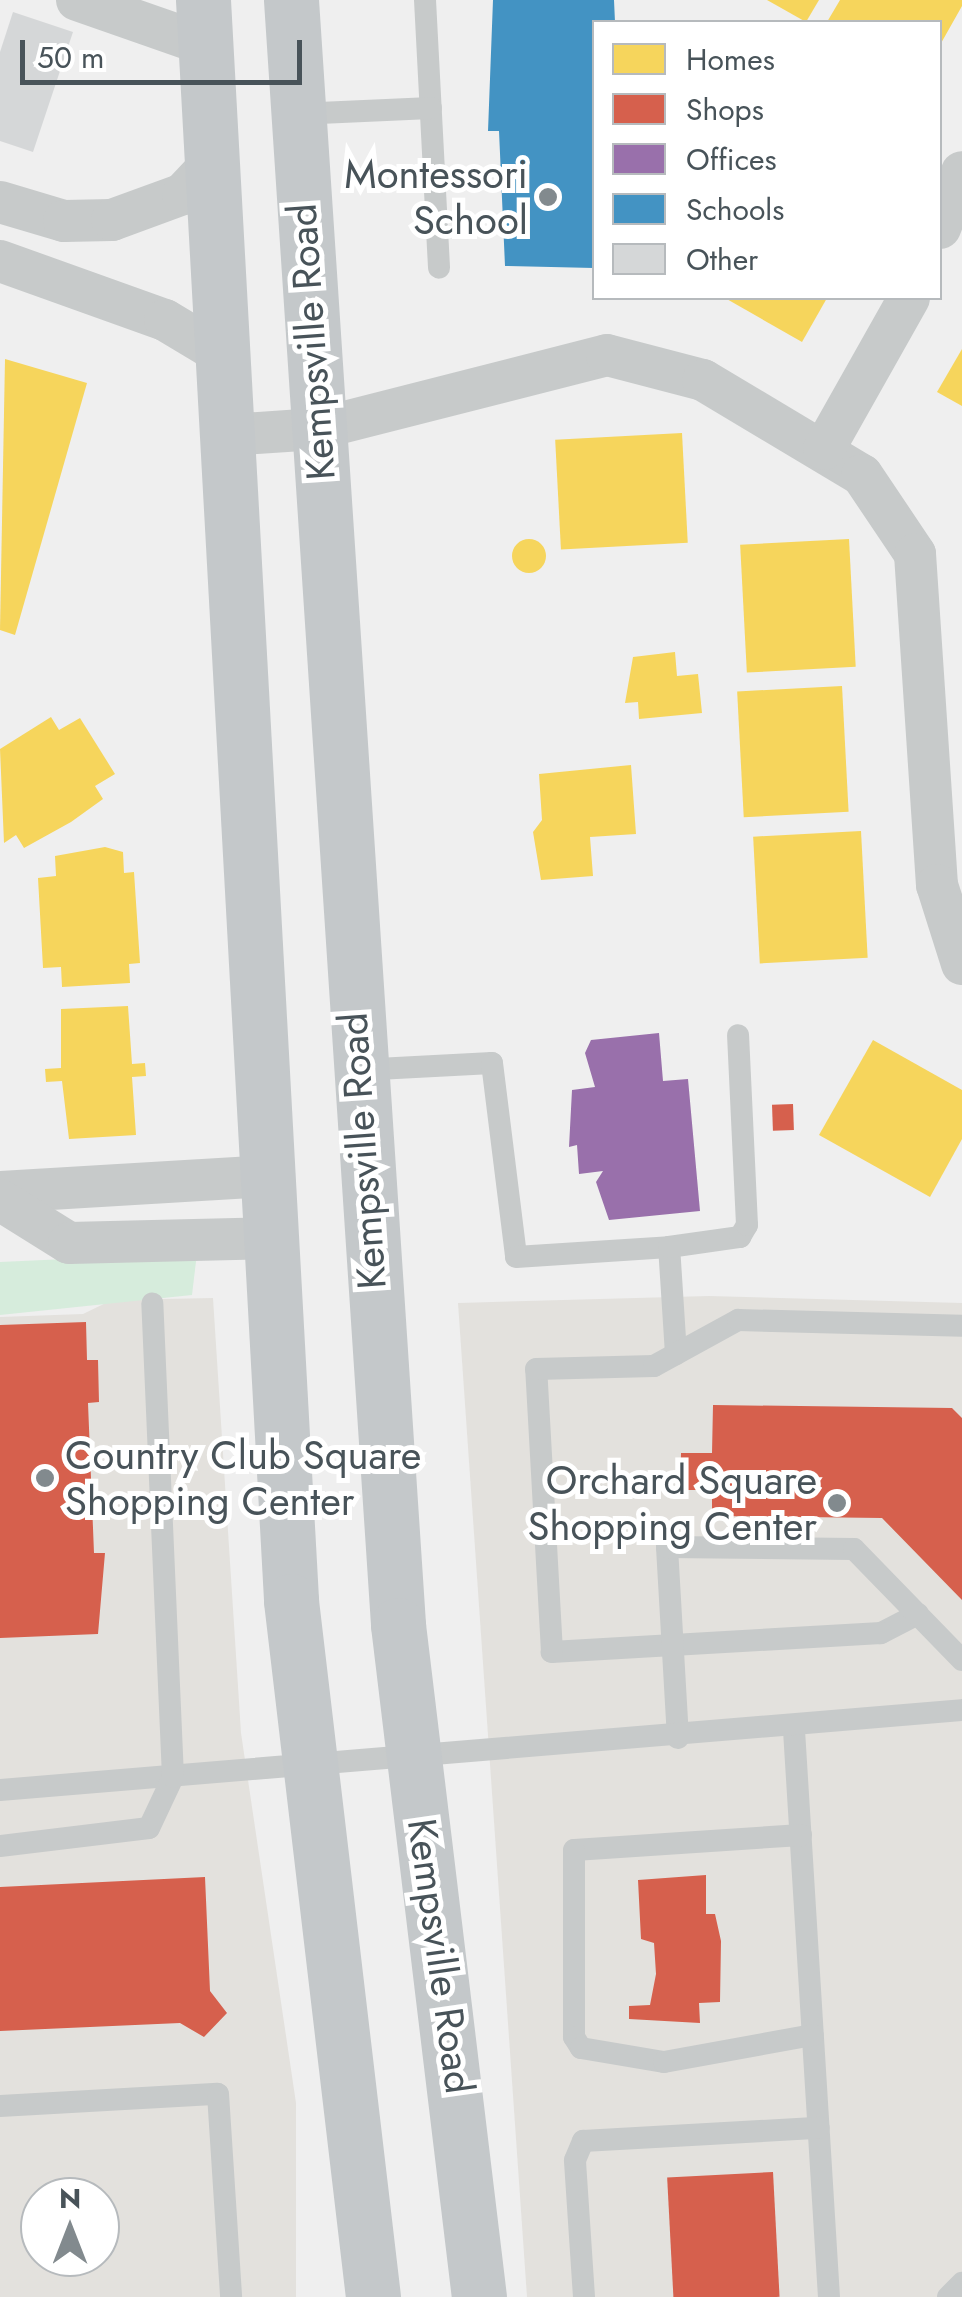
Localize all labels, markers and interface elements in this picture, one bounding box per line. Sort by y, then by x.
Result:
scale bar [25,20,308,82]
legend [592,20,942,300]
text: 50 m [37,36,104,79]
text: Homes [686,38,775,81]
text: Shops [686,88,764,131]
text: Offices [686,138,777,181]
place label: Montessori School [344,150,528,244]
marker: Montessori School [537,186,559,208]
text: Schools [686,188,784,231]
street label: Kempsville Road [277,202,345,482]
text: Other [686,238,758,281]
street label: Kempsville Road [328,1011,396,1291]
place label: Country Club Square Shopping Center [65,1431,421,1525]
place label: Orchard Square Shopping Center [528,1456,817,1550]
marker: Country Club Square Shopping Center [34,1467,56,1489]
marker: Orchard Square Shopping Center [826,1492,848,1514]
street label: Kempsville Road [398,1815,484,2097]
north arrow [20,2177,120,2277]
text: N [59,2178,81,2219]

